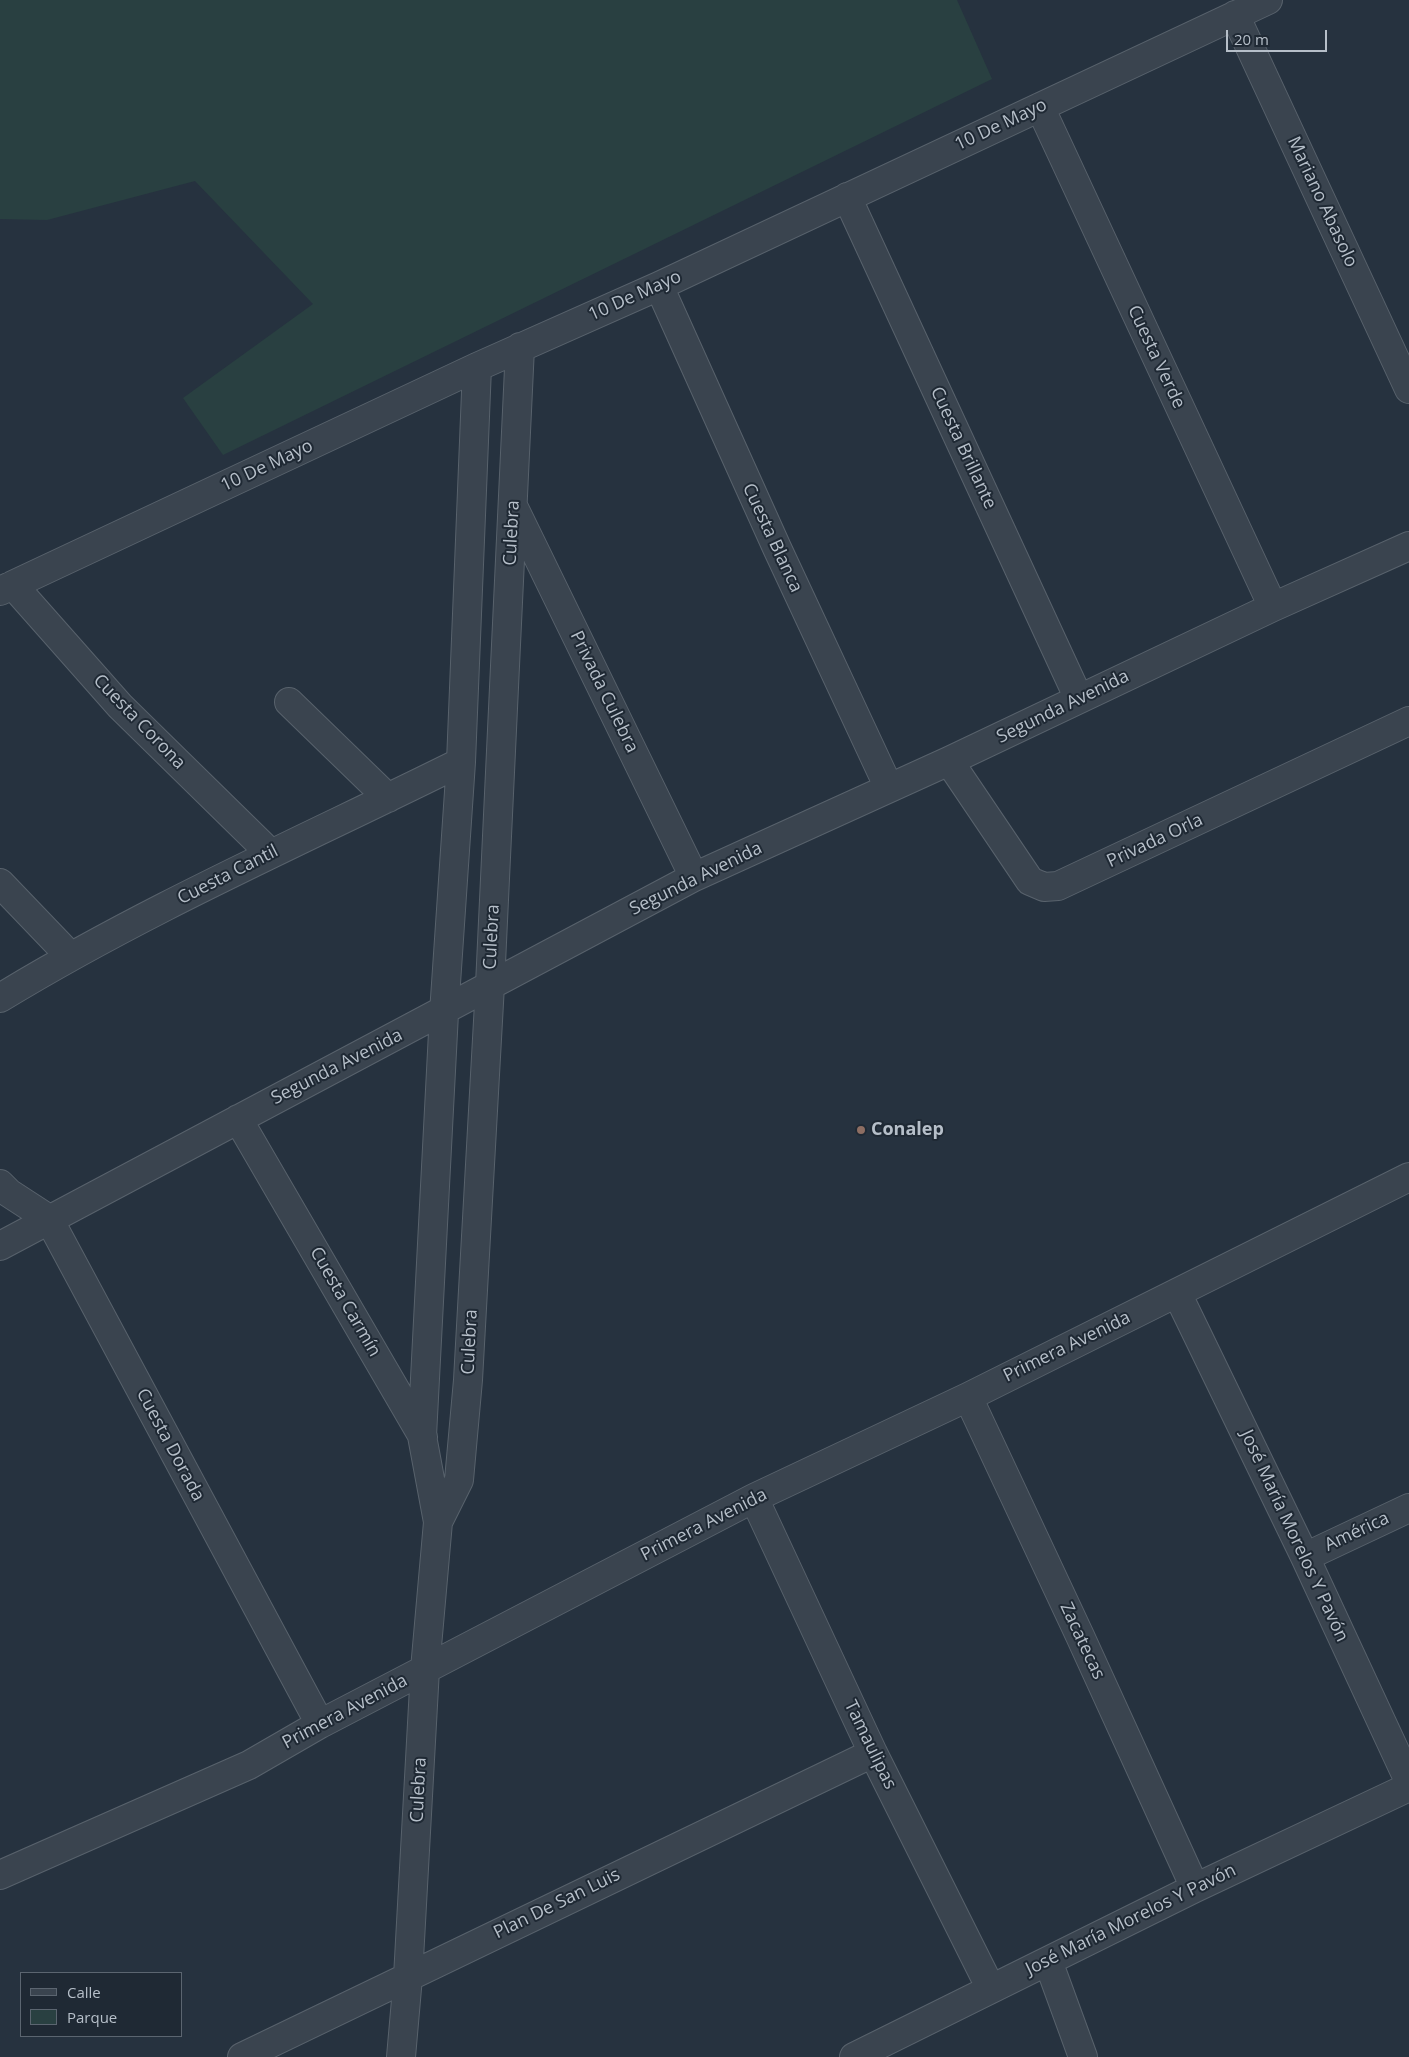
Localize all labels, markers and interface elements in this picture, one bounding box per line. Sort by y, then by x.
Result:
scale bar [1229,20,1330,52]
text: 20 m [1234,29,1269,49]
street label: 10 De Mayo [952,94,1050,156]
street label: Mariano Abasolo [1282,133,1362,271]
street label: 10 De Mayo [585,266,685,326]
street label: Cuesta Verde [1123,302,1189,412]
street label: Cuesta Brillante [925,383,1001,513]
street label: 10 De Mayo [218,435,316,497]
street label: Cuesta Blanca [737,480,807,596]
street label: Culebra [500,500,524,566]
street label: Privada Culebra [565,628,643,756]
street label: Segunda Avenida [993,666,1133,748]
street label: Cuesta Corona [88,670,190,774]
street label: Privada Orla [1104,809,1206,873]
street label: Segunda Avenida [626,838,766,920]
street label: Cuesta Cantil [174,840,282,910]
street label: Culebra [480,904,504,970]
street label: Segunda Avenida [268,1025,406,1109]
place label: Conalep [871,1119,944,1141]
marker: Conalep [855,1124,867,1136]
street label: Cuesta Carmín [305,1243,385,1361]
street label: Primera Avenida [1000,1307,1134,1387]
street label: Culebra [458,1309,482,1375]
street label: Cuesta Dorada [131,1385,209,1505]
street label: José María Morelos Y Pavón [1235,1427,1353,1645]
street label: Primera Avenida [637,1484,771,1566]
street label: América [1321,1508,1393,1556]
street label: Zacatecas [1055,1599,1109,1683]
street label: Primera Avenida [279,1670,411,1754]
street label: Tamaulipas [839,1697,901,1793]
street label: Culebra [407,1757,431,1823]
street label: José María Morelos Y Pavón [1022,1860,1240,1980]
street label: Plan De San Luis [490,1864,624,1944]
legend [20,1972,182,2037]
text: Calle [67,1982,101,2002]
text: Parque [67,2007,117,2027]

